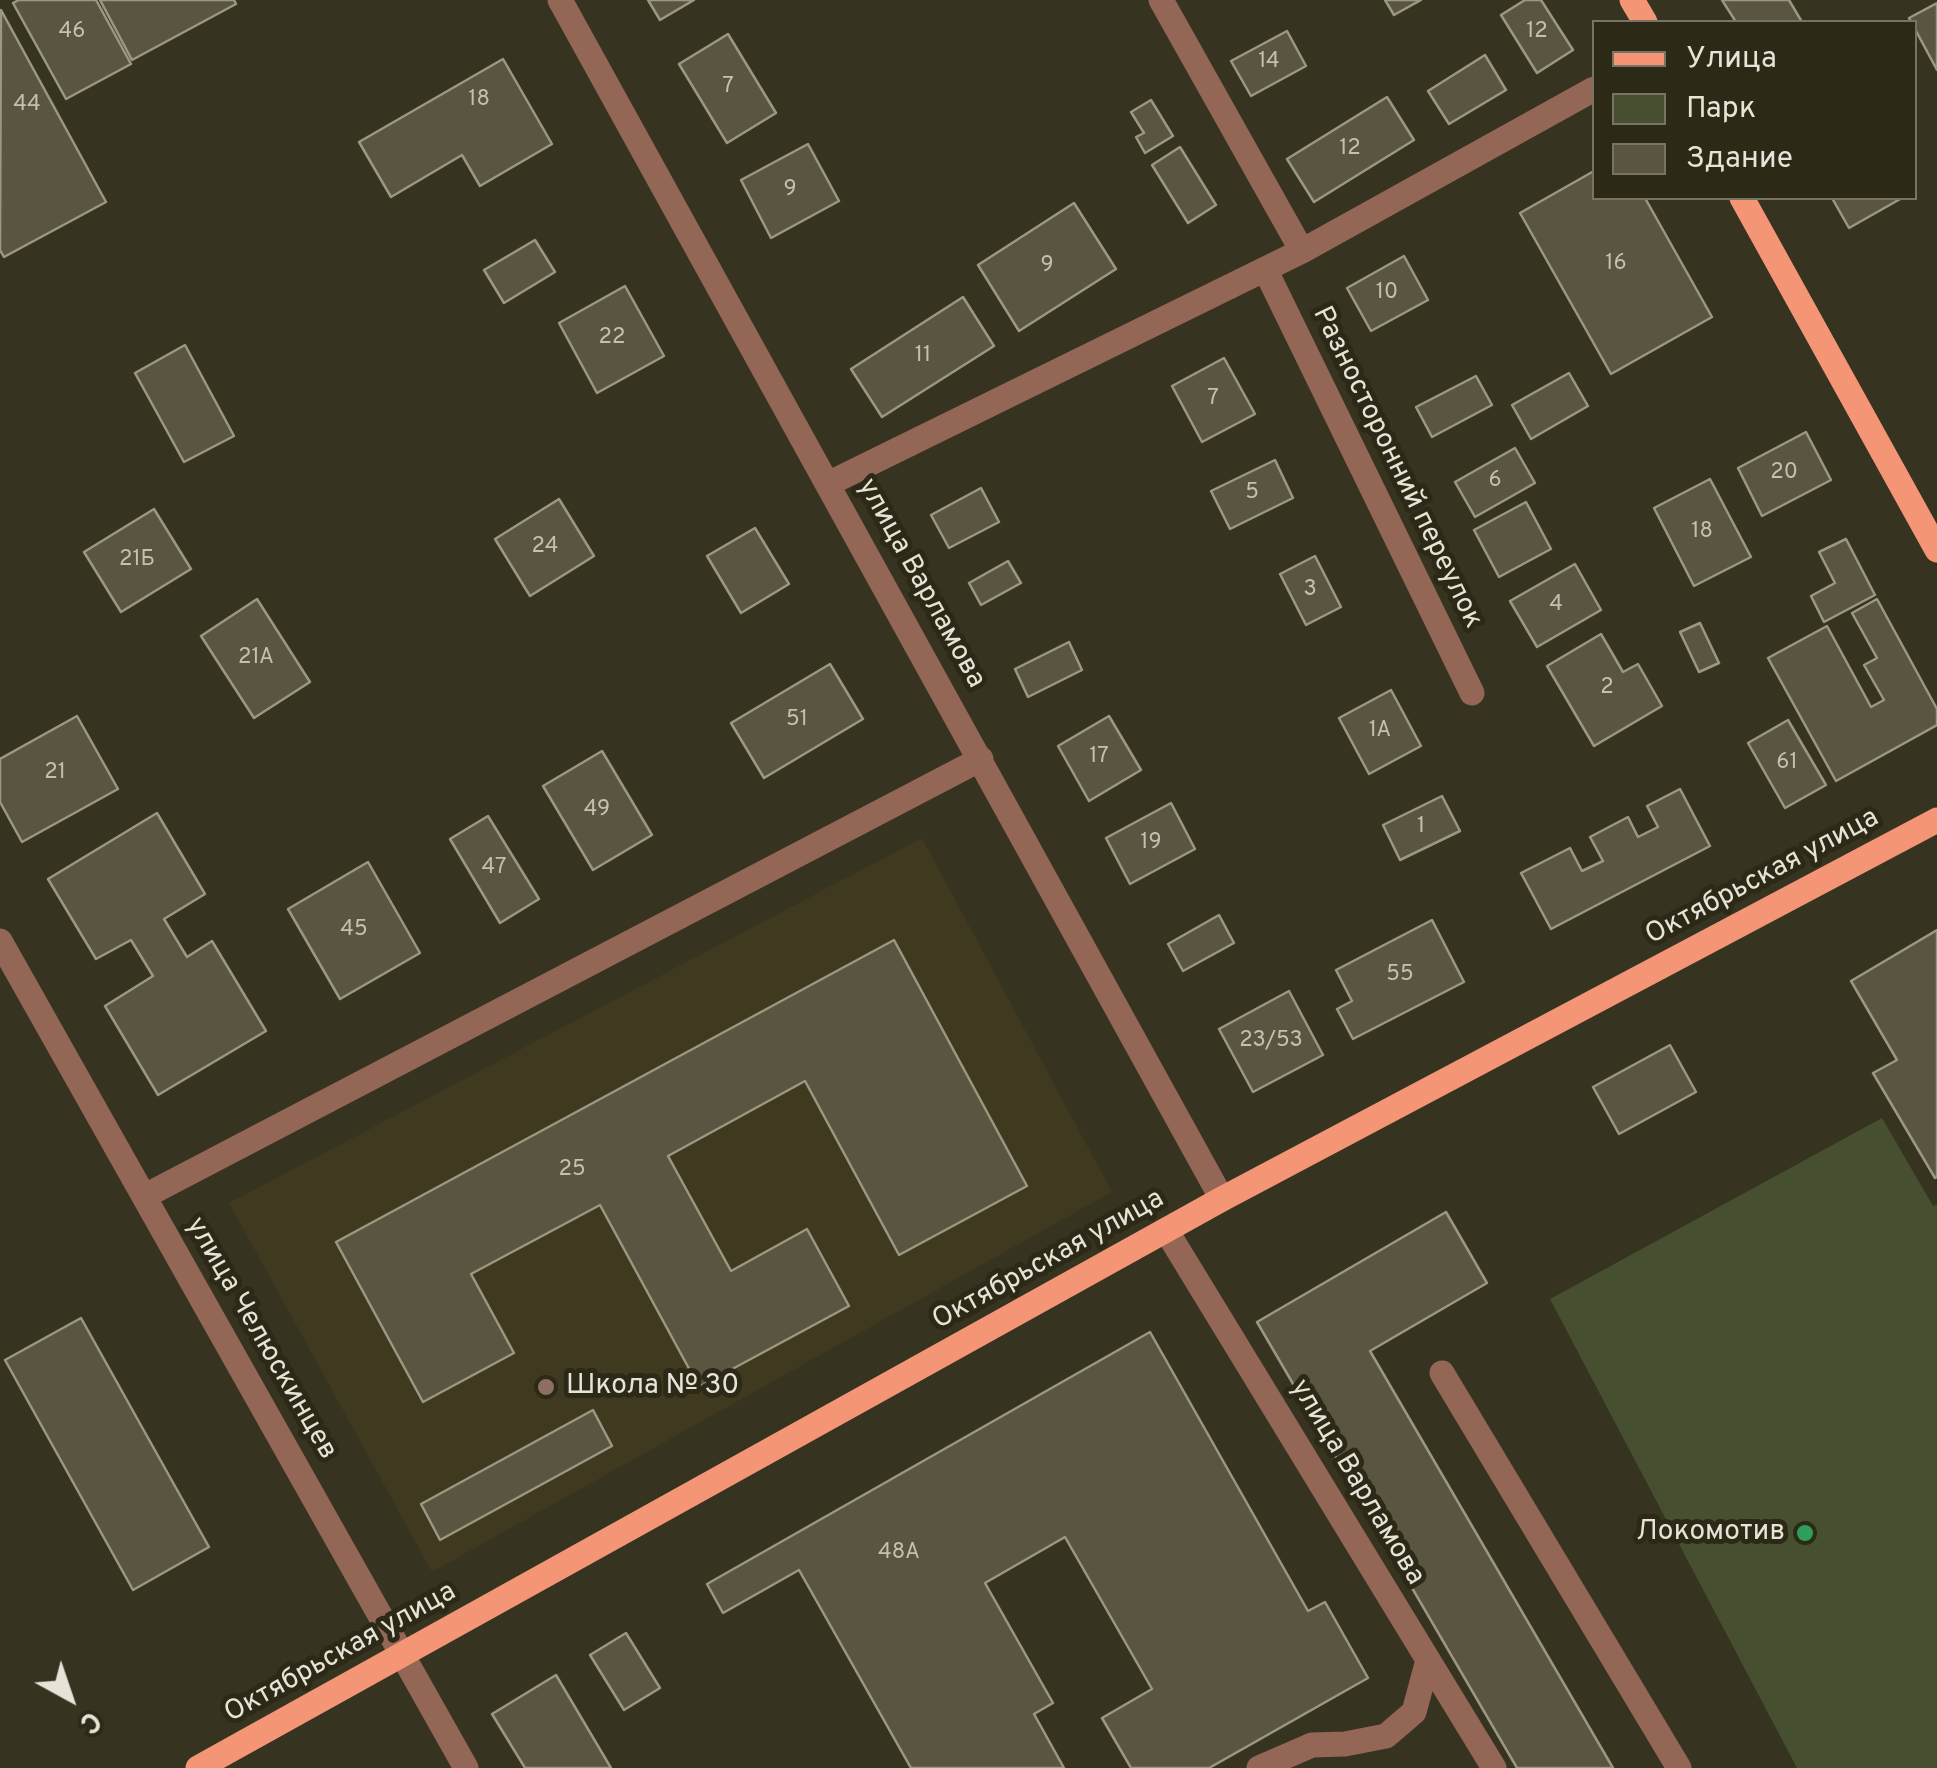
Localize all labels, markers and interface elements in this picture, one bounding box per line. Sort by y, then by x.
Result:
house number: 46 [59,20,85,46]
house number: 12 [1526,20,1548,46]
legend [1592,20,1917,200]
text: Улица [1686,41,1777,78]
house number: 14 [1258,50,1280,76]
house number: 7 [722,75,734,101]
house number: 18 [468,88,490,114]
text: Парк [1686,91,1756,128]
house number: 44 [13,93,41,119]
house number: 12 [1339,137,1361,163]
text: Здание [1686,141,1793,178]
house number: 9 [783,178,797,204]
house number: 16 [1605,252,1627,278]
house number: 9 [1040,254,1054,280]
house number: 10 [1376,281,1398,307]
street label: Разносторонний переулок [1303,302,1489,634]
house number: 22 [599,326,625,352]
house number: 11 [915,344,931,370]
house number: 7 [1207,387,1219,413]
house number: 20 [1770,461,1798,487]
house number: 6 [1488,469,1502,495]
street label: улица Варламова [849,473,991,695]
house number: 5 [1245,481,1259,507]
house number: 18 [1691,520,1713,546]
house number: 24 [532,535,558,561]
house number: 21Б [119,548,155,574]
house number: 3 [1303,578,1317,604]
house number: 4 [1549,593,1563,619]
house number: 21А [238,646,274,672]
house number: 2 [1600,676,1614,702]
house number: 51 [786,708,808,734]
house number: 1А [1369,719,1391,745]
house number: 17 [1089,745,1109,771]
house number: 61 [1776,751,1798,777]
house number: 21 [44,761,66,787]
house number: 49 [584,798,610,824]
street label: Октябрьская улица [1641,802,1885,954]
house number: 1 [1417,815,1425,841]
house number: 19 [1140,831,1162,857]
house number: 47 [482,856,506,882]
house number: 45 [340,918,368,944]
house number: 55 [1386,963,1414,989]
house number: 23/53 [1239,1029,1303,1055]
house number: 25 [558,1158,586,1184]
street label: Октябрьская улица [927,1183,1171,1339]
street label: улица Челюскинцев [177,1212,343,1466]
place label: Школа № 30 [566,1370,739,1404]
street label: улица Варламова [1281,1374,1431,1592]
marker: Школа № 30 [535,1376,557,1398]
place label: Локомотив [1636,1516,1785,1550]
marker: Локомотив [1794,1522,1816,1544]
house number: 48А [878,1541,920,1567]
street label: Октябрьская улица [219,1576,463,1732]
north arrow [20,1648,120,1748]
text: С [71,1701,108,1741]

